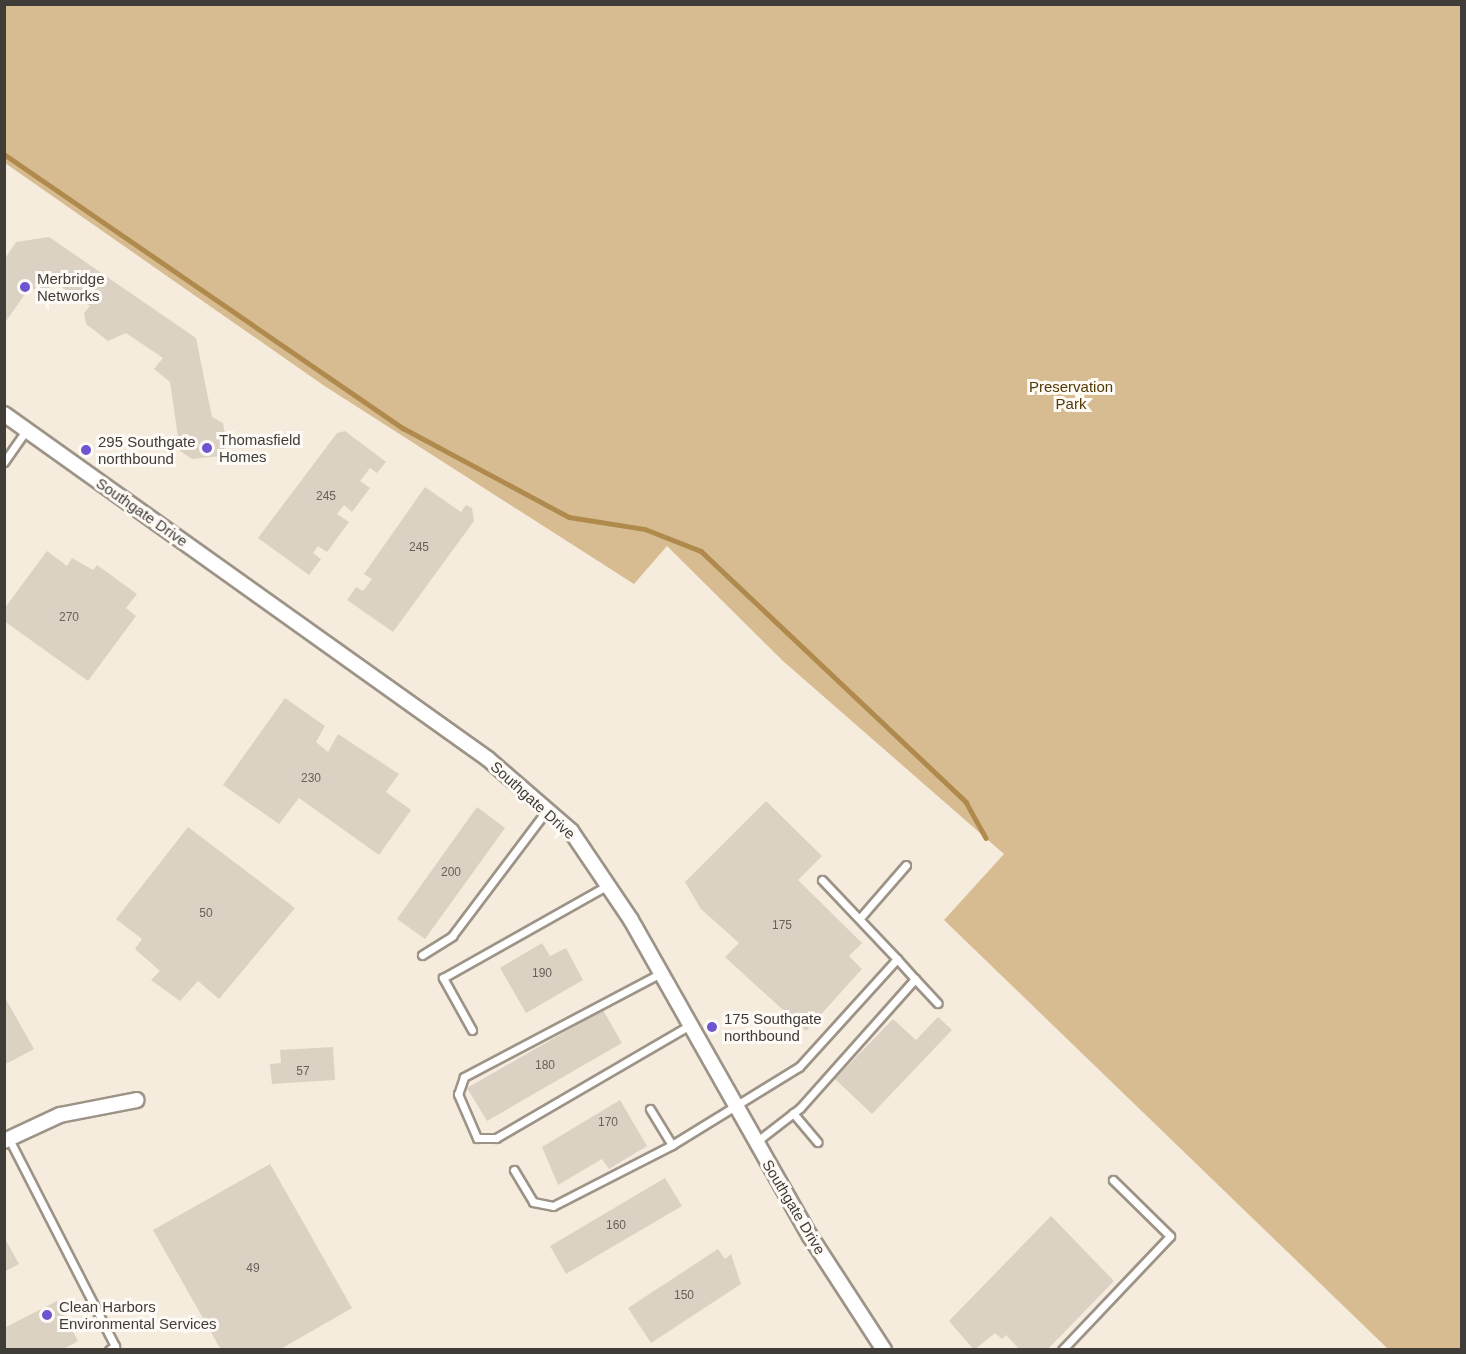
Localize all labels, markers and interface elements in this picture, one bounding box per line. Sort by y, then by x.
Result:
place label: Merbridge Networks [37,269,105,304]
marker: Merbridge Networks [18,280,32,294]
park label: Preservation Park [1029,377,1113,412]
place label: Thomasfield Homes [219,430,301,465]
place label: 295 Southgate northbound [98,432,196,467]
marker: Thomasfield Homes [200,441,214,455]
marker: 295 Southgate northbound [79,443,93,457]
street label: Southgate Drive [93,474,191,550]
house number: 245 [316,490,336,504]
house number: 245 [409,541,429,555]
house number: 270 [59,611,79,625]
street label: Southgate Drive [487,757,579,843]
house number: 230 [301,772,321,786]
house number: 200 [441,866,461,880]
house number: 50 [199,907,213,921]
house number: 175 [772,919,792,933]
house number: 190 [532,967,552,981]
place label: 175 Southgate northbound [724,1009,822,1044]
marker: 175 Southgate northbound [705,1020,719,1034]
house number: 180 [535,1059,555,1073]
house number: 57 [296,1065,310,1079]
house number: 170 [598,1116,618,1130]
street label: Southgate Drive [759,1156,829,1258]
house number: 160 [606,1219,626,1233]
house number: 49 [246,1262,260,1276]
house number: 150 [674,1289,694,1303]
place label: Clean Harbors Environmental Services [59,1297,217,1332]
marker: Clean Harbors Environmental Services [40,1308,54,1322]

